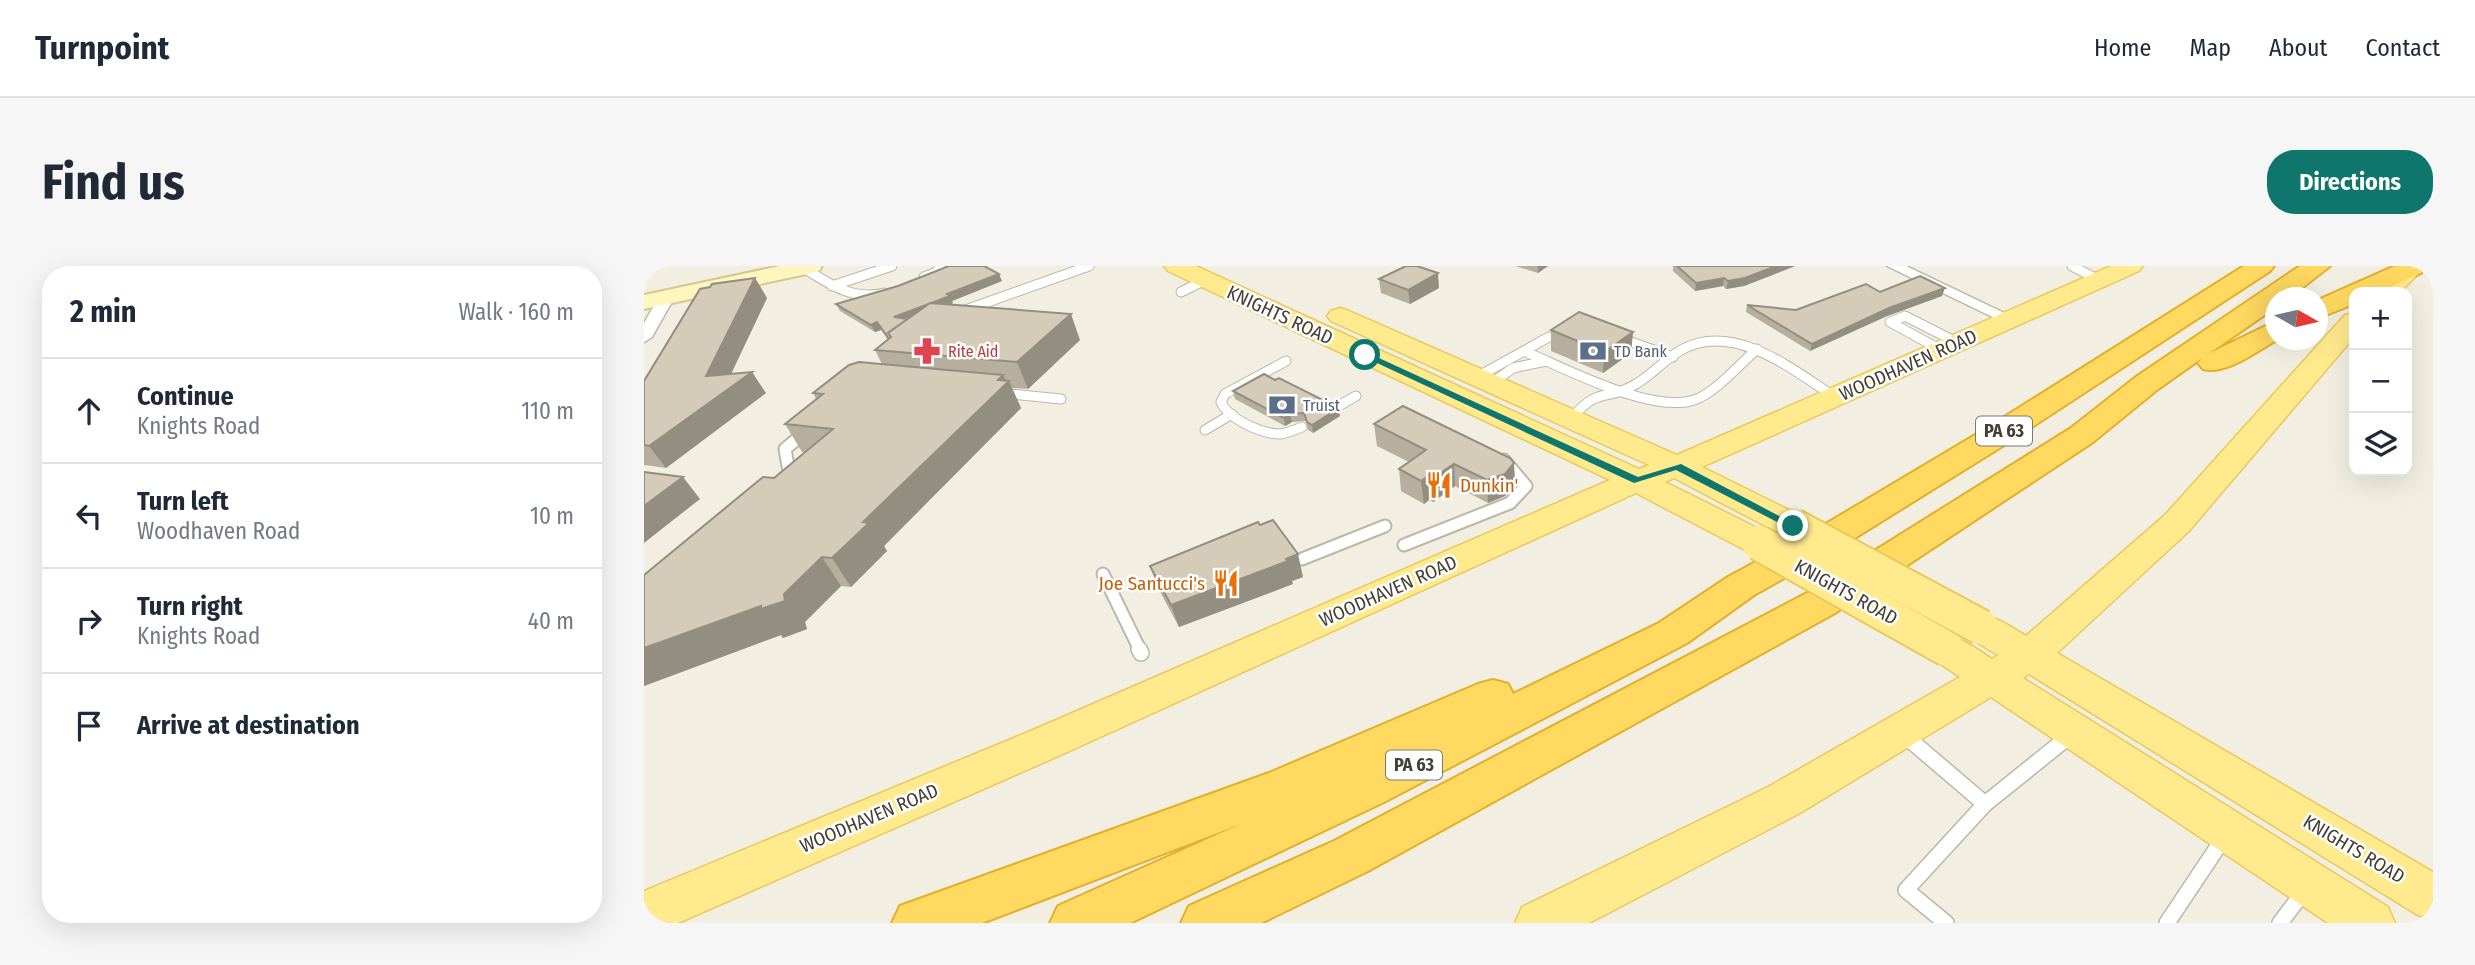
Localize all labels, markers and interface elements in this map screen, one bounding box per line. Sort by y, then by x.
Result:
text: Turnpoint [35,28,169,68]
text: Home [2094,34,2151,62]
text: Map [2189,34,2231,62]
text: About [2269,34,2327,62]
text: Contact [2365,34,2440,62]
button: Directions [2267,150,2433,214]
text: Find us [42,153,185,212]
street label: KNIGHTS ROAD [1223,280,1337,350]
north arrow [2265,287,2328,350]
map controls [2349,287,2412,476]
button: + [2349,287,2412,350]
text: 2 min [70,294,137,330]
text: Walk · 160 m [458,298,574,326]
street label: WOODHAVEN ROAD [1836,324,1980,406]
pharmacy icon: Rite Aid [912,336,942,366]
bank icon: TD Bank [1578,336,1608,366]
route start [1349,339,1380,370]
place label: Rite Aid [948,342,998,361]
place label: TD Bank [1614,342,1667,361]
button: − [2349,350,2412,413]
text: Continue [137,381,234,412]
bank icon: Truist [1267,390,1297,420]
icon: ahead [70,392,108,430]
place label: Truist [1303,396,1341,415]
text: 110 m [521,397,574,425]
text: Knights Road [137,412,260,440]
button: layers [2349,413,2412,476]
road number: PA 63 [1976,416,2032,446]
restaurant icon: Dunkin' [1424,470,1454,500]
place label: Dunkin' [1460,474,1518,497]
text: Turn left [137,486,229,517]
icon: left [70,497,108,535]
text: 10 m [530,502,574,530]
route end [1777,510,1808,541]
text: Woodhaven Road [137,517,300,545]
street label: WOODHAVEN ROAD [1316,550,1460,632]
street label: KNIGHTS ROAD [1790,554,1902,630]
restaurant icon: Joe Santucci's [1211,568,1241,598]
place label: Joe Santucci's [1099,572,1205,595]
text: Turn right [137,591,243,622]
icon: right [70,602,108,640]
text: 40 m [528,607,574,635]
text: Knights Road [137,622,260,650]
icon: arrive [70,707,108,745]
text: Arrive at destination [137,710,360,741]
road number: PA 63 [1386,751,1442,780]
street label: WOODHAVEN ROAD [796,779,942,857]
street label: KNIGHTS ROAD [2299,810,2409,888]

